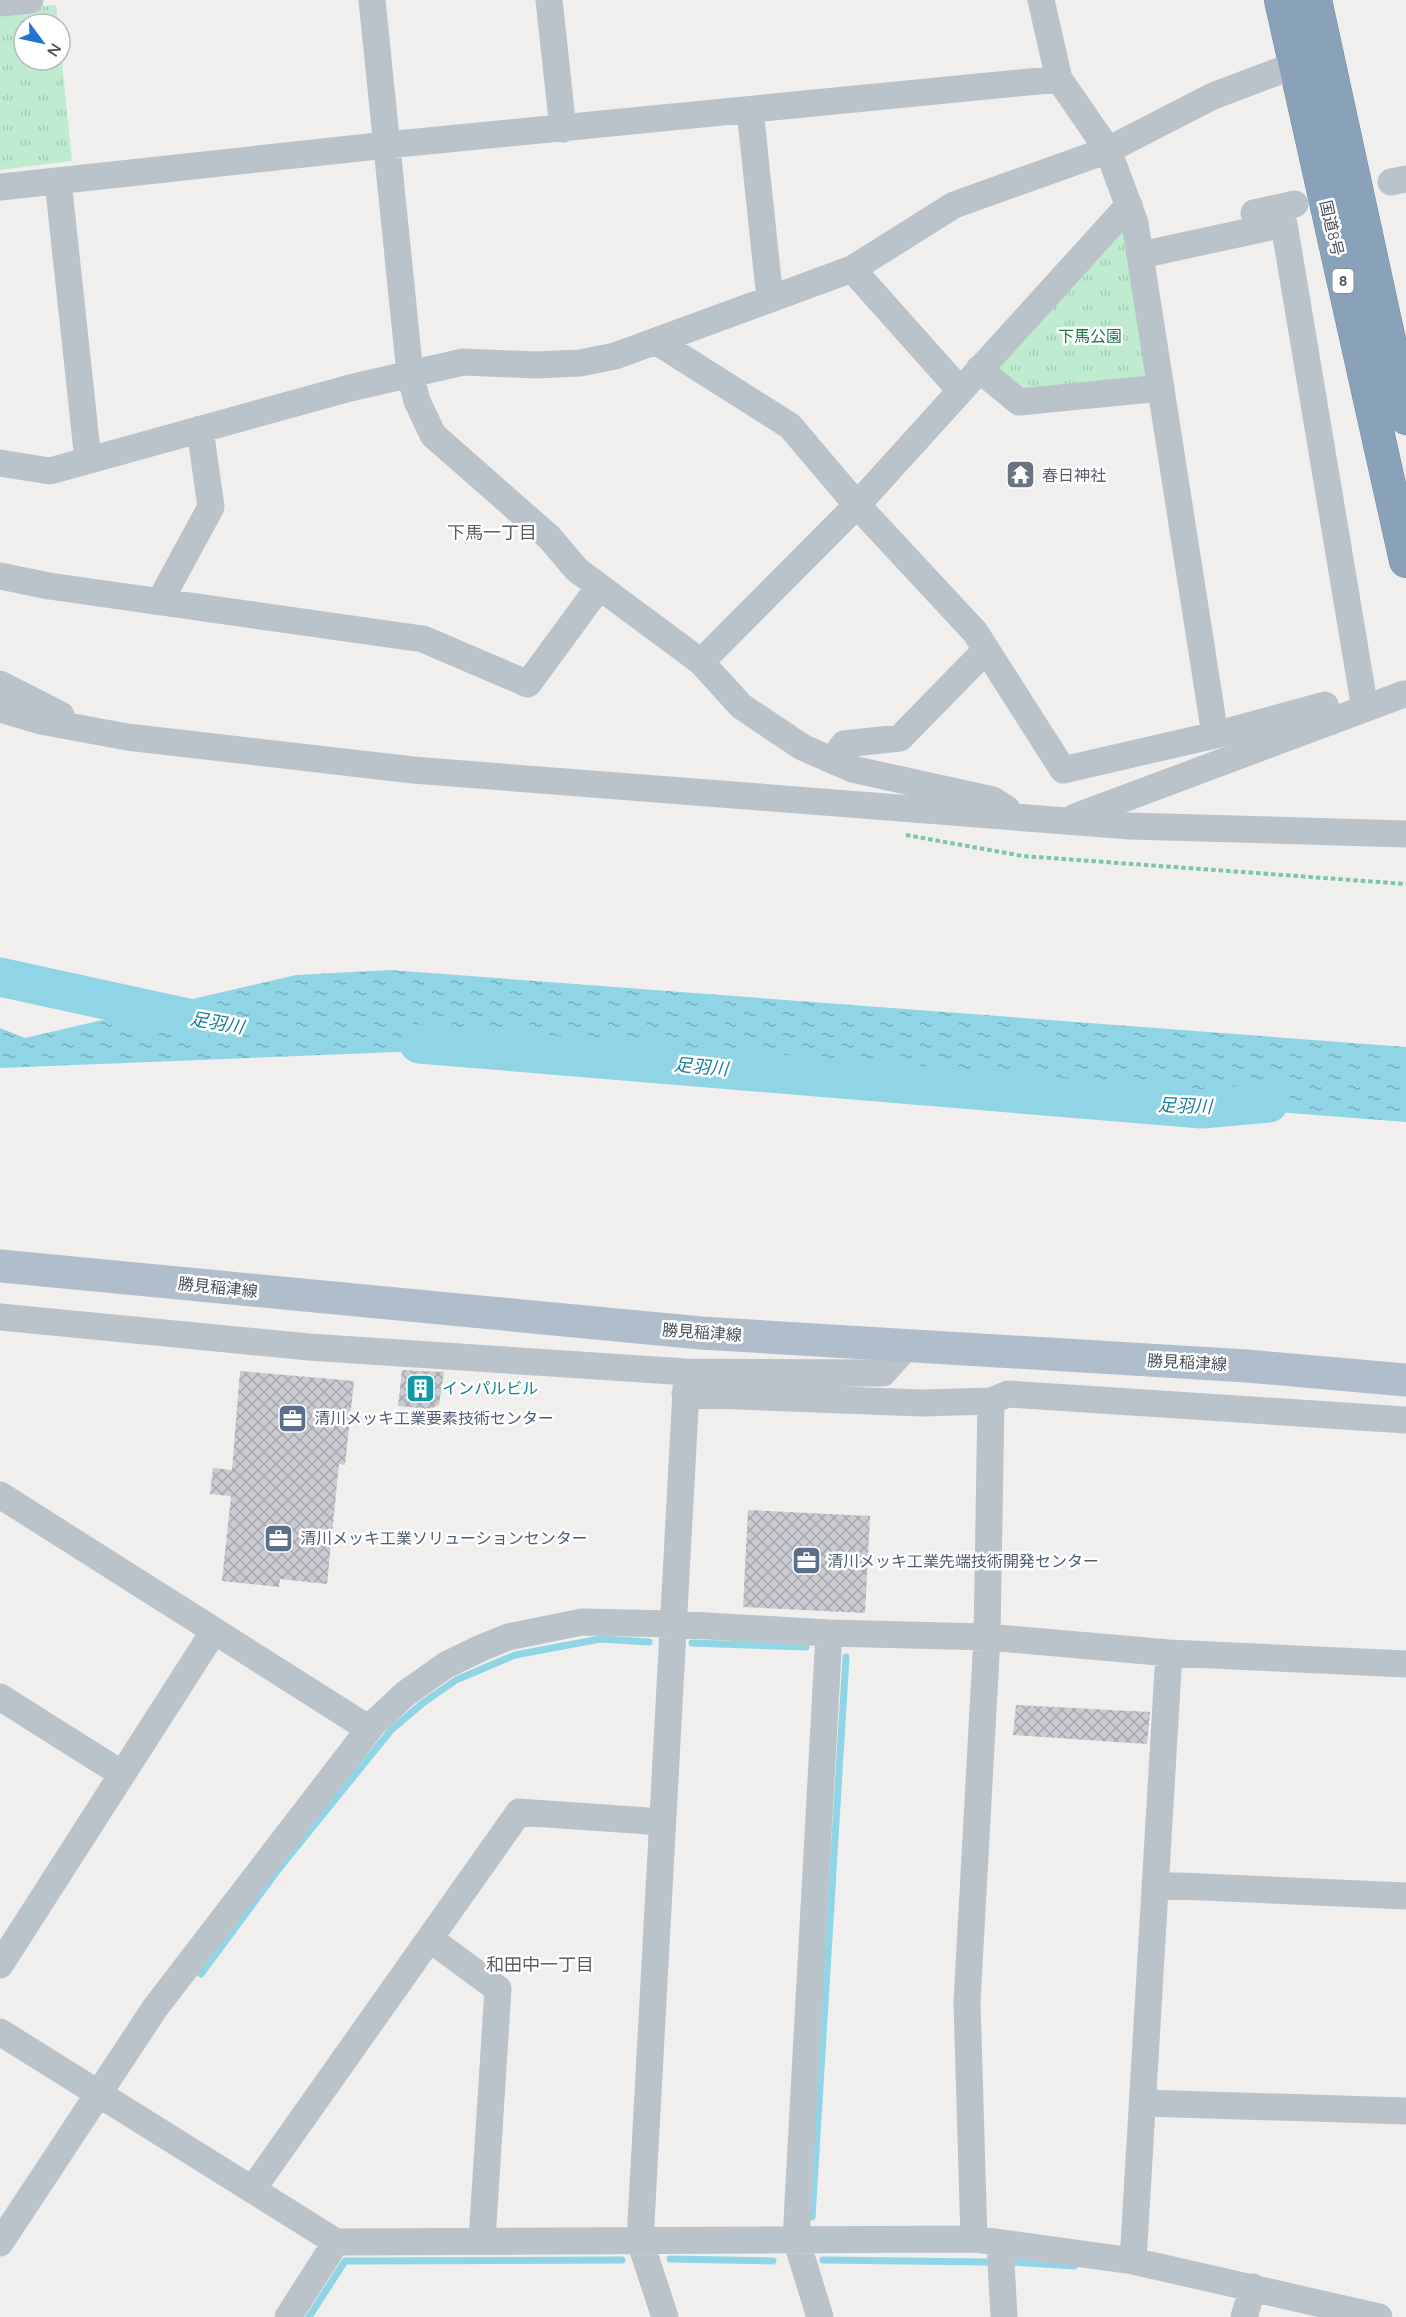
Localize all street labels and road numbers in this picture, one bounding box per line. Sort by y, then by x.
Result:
street label: 国道8号 [1316,198,1348,258]
road number: 8 [1332,269,1354,293]
street label: 勝見稲津線 [177,1273,259,1301]
street label: 勝見稲津線 [661,1319,743,1345]
street label: 勝見稲津線 [1147,1350,1227,1374]

